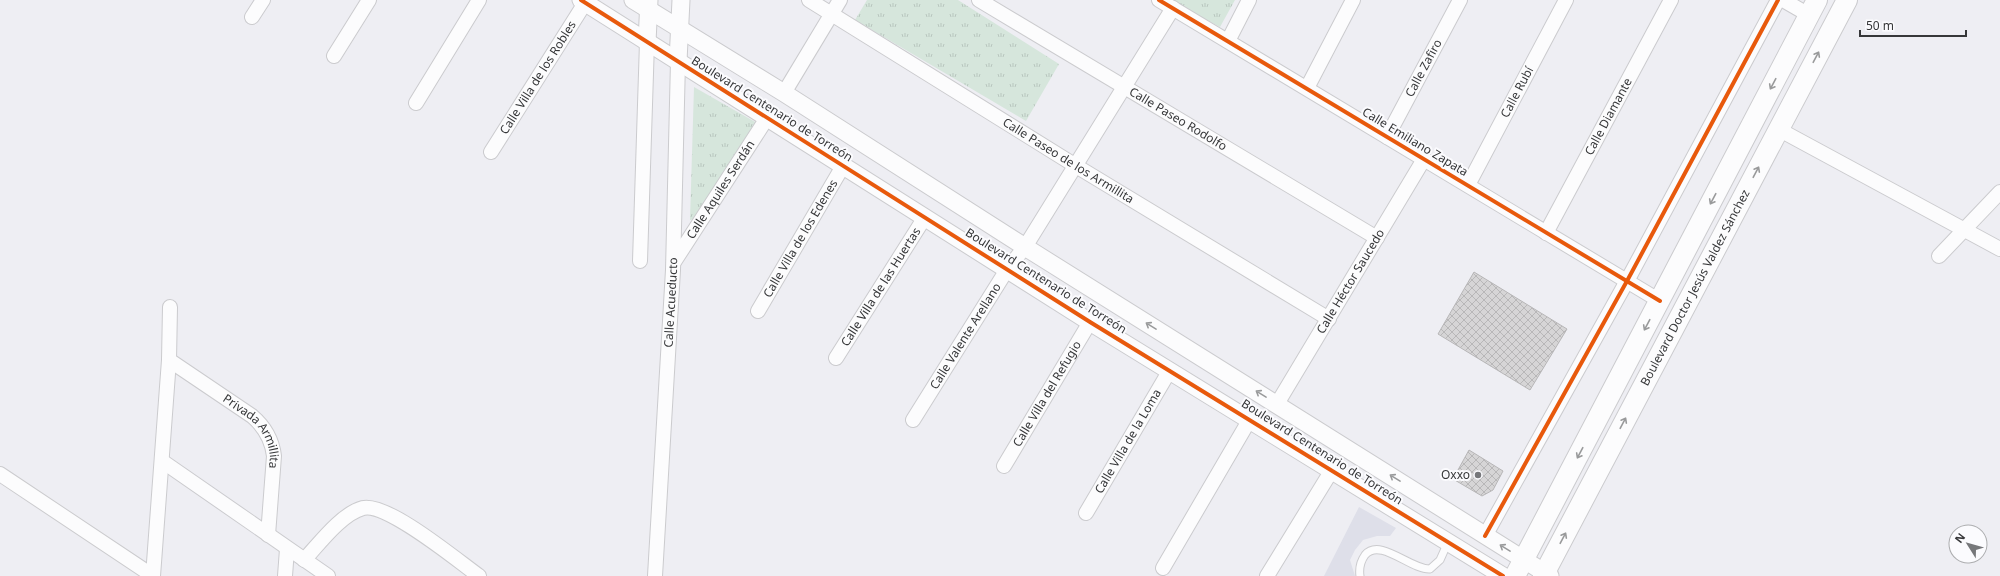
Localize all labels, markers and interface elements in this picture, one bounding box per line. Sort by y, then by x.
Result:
scale bar [1860,12,1966,38]
street label: Calle Villa de los Robles [495,17,580,137]
text: 50 m [1866,17,1894,34]
street label: Calle Zafiro [1401,36,1446,100]
one-way arrow [1813,51,1821,63]
street label: Boulevard Centenario de Torreón [688,52,856,165]
street label: Calle Rubí [1496,63,1538,121]
street label: Calle Diamante [1580,75,1636,158]
one-way arrow [1769,78,1776,90]
street label: Calle Paseo Rodolfo [1126,83,1230,154]
street label: Calle Emiliano Zapata [1359,103,1471,180]
street label: Calle Paseo de los Armillita [1000,113,1137,207]
street label: Calle Aquiles Serdán [682,137,758,242]
one-way arrow [1752,166,1760,178]
street label: Calle Villa de los Edenes [759,176,841,300]
street label: Boulevard Doctor Jesús Valdez Sánchez [1636,186,1754,389]
one-way arrow [1709,193,1716,205]
street label: Calle Villa de las Huertas [836,224,925,349]
street label: Boulevard Centenario de Torreón [962,224,1130,337]
street label: Calle Héctor Saucedo [1312,225,1388,337]
street label: Calle Acueducto [659,257,681,348]
street label: Calle Valente Arellano [925,279,1005,392]
one-way arrow [1643,319,1650,331]
one-way arrow [1145,321,1157,329]
street label: Calle Villa del Refugio [1008,337,1085,450]
street label: Calle Villa de la Loma [1090,386,1165,497]
street label: Privada Armillita [220,390,283,469]
one-way arrow [1256,390,1267,398]
street label: Boulevard Centenario de Torreón [1238,395,1406,508]
one-way arrow [1620,417,1628,429]
one-way arrow [1576,447,1583,459]
place label: Oxxo [1441,466,1470,483]
marker: Oxxo [1473,470,1483,480]
one-way arrow [1389,474,1401,482]
north arrow [1948,524,1988,564]
text: N [1951,530,1968,546]
one-way arrow [1559,533,1567,545]
one-way arrow [1500,544,1511,552]

